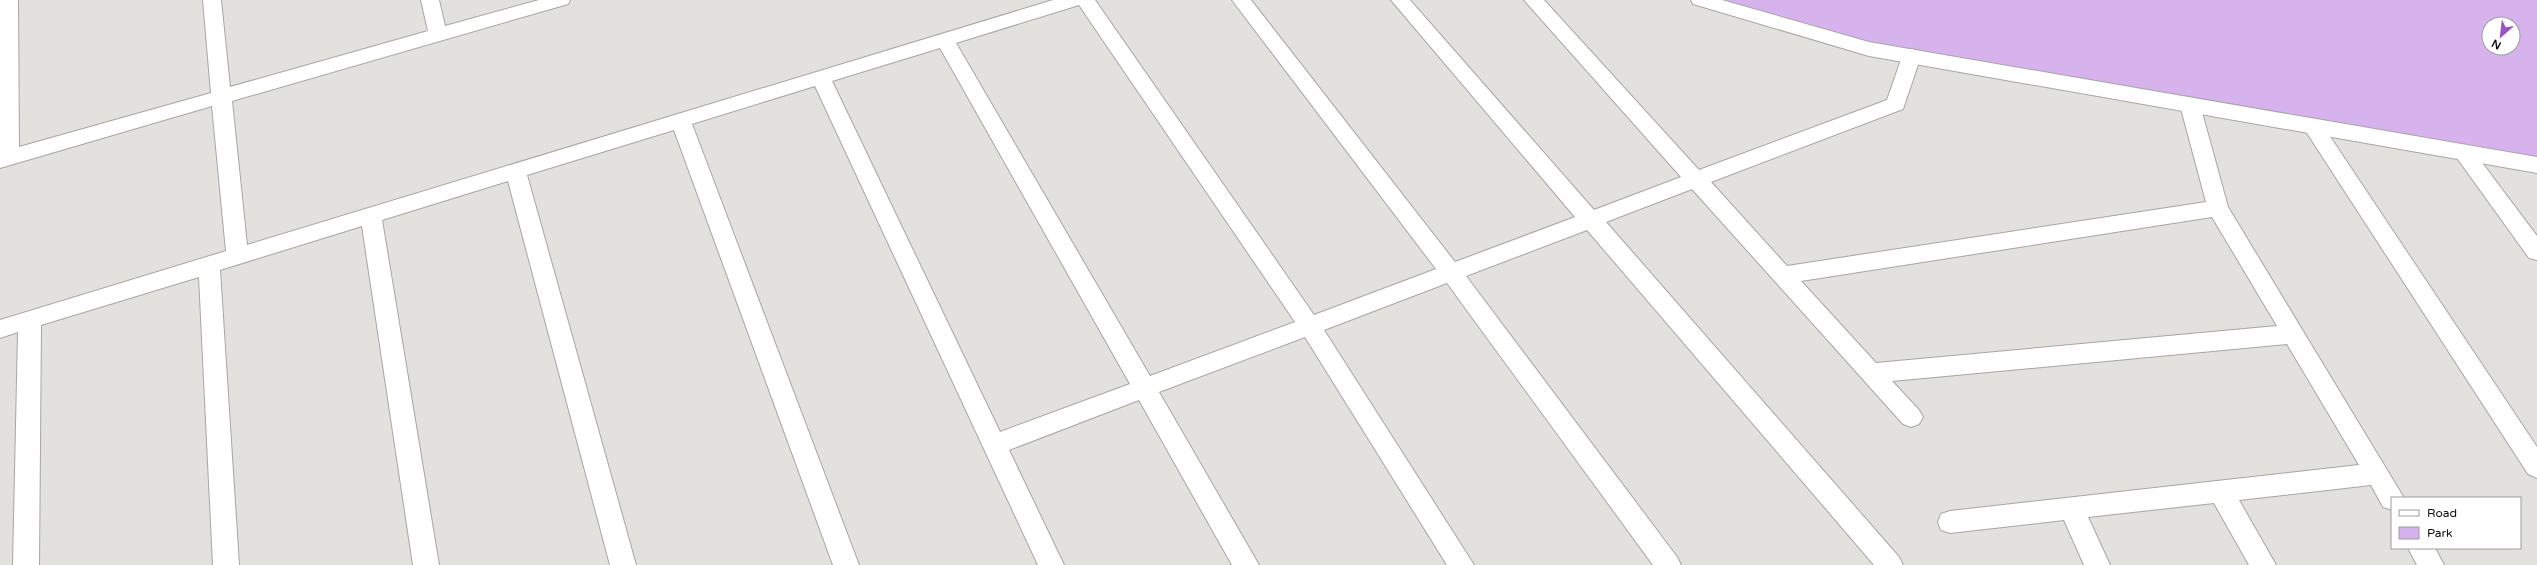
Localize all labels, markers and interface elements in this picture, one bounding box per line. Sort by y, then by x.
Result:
north arrow [2481,16,2521,56]
text: N [2490,37,2503,52]
legend [2391,497,2521,549]
text: Road [2427,506,2457,520]
text: Park [2427,526,2453,540]

